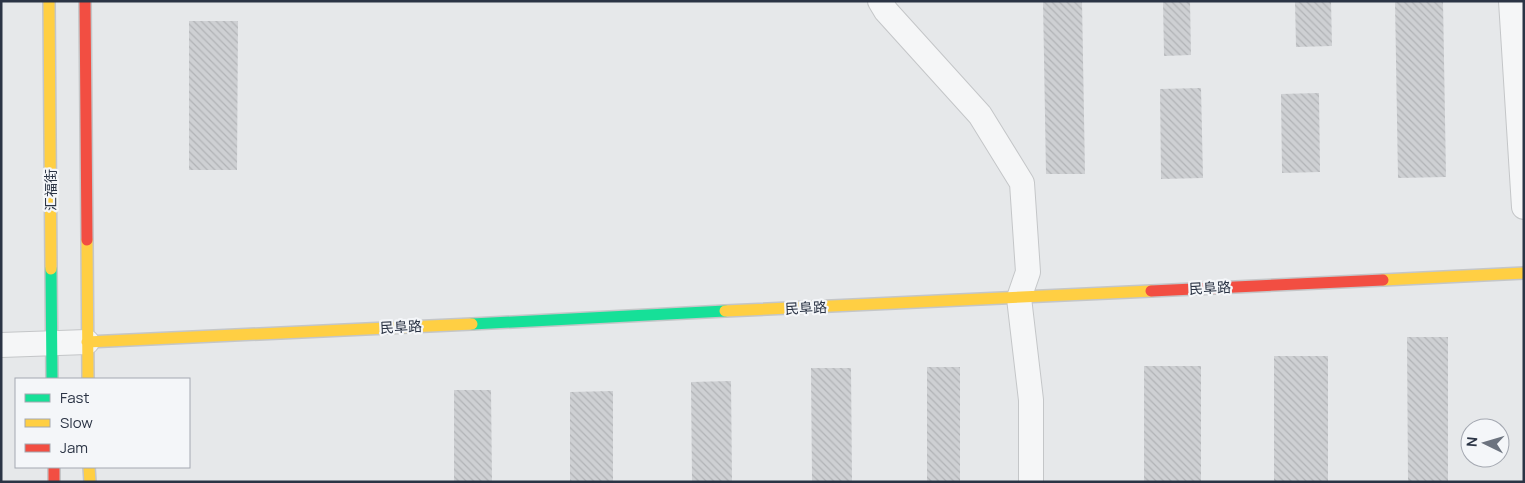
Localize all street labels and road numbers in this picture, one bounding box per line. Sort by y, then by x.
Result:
street label: 汇福街 [41,169,60,211]
street label: 民阜路 [1189,277,1231,298]
street label: 民阜路 [785,297,827,318]
street label: 民阜路 [380,316,422,337]

